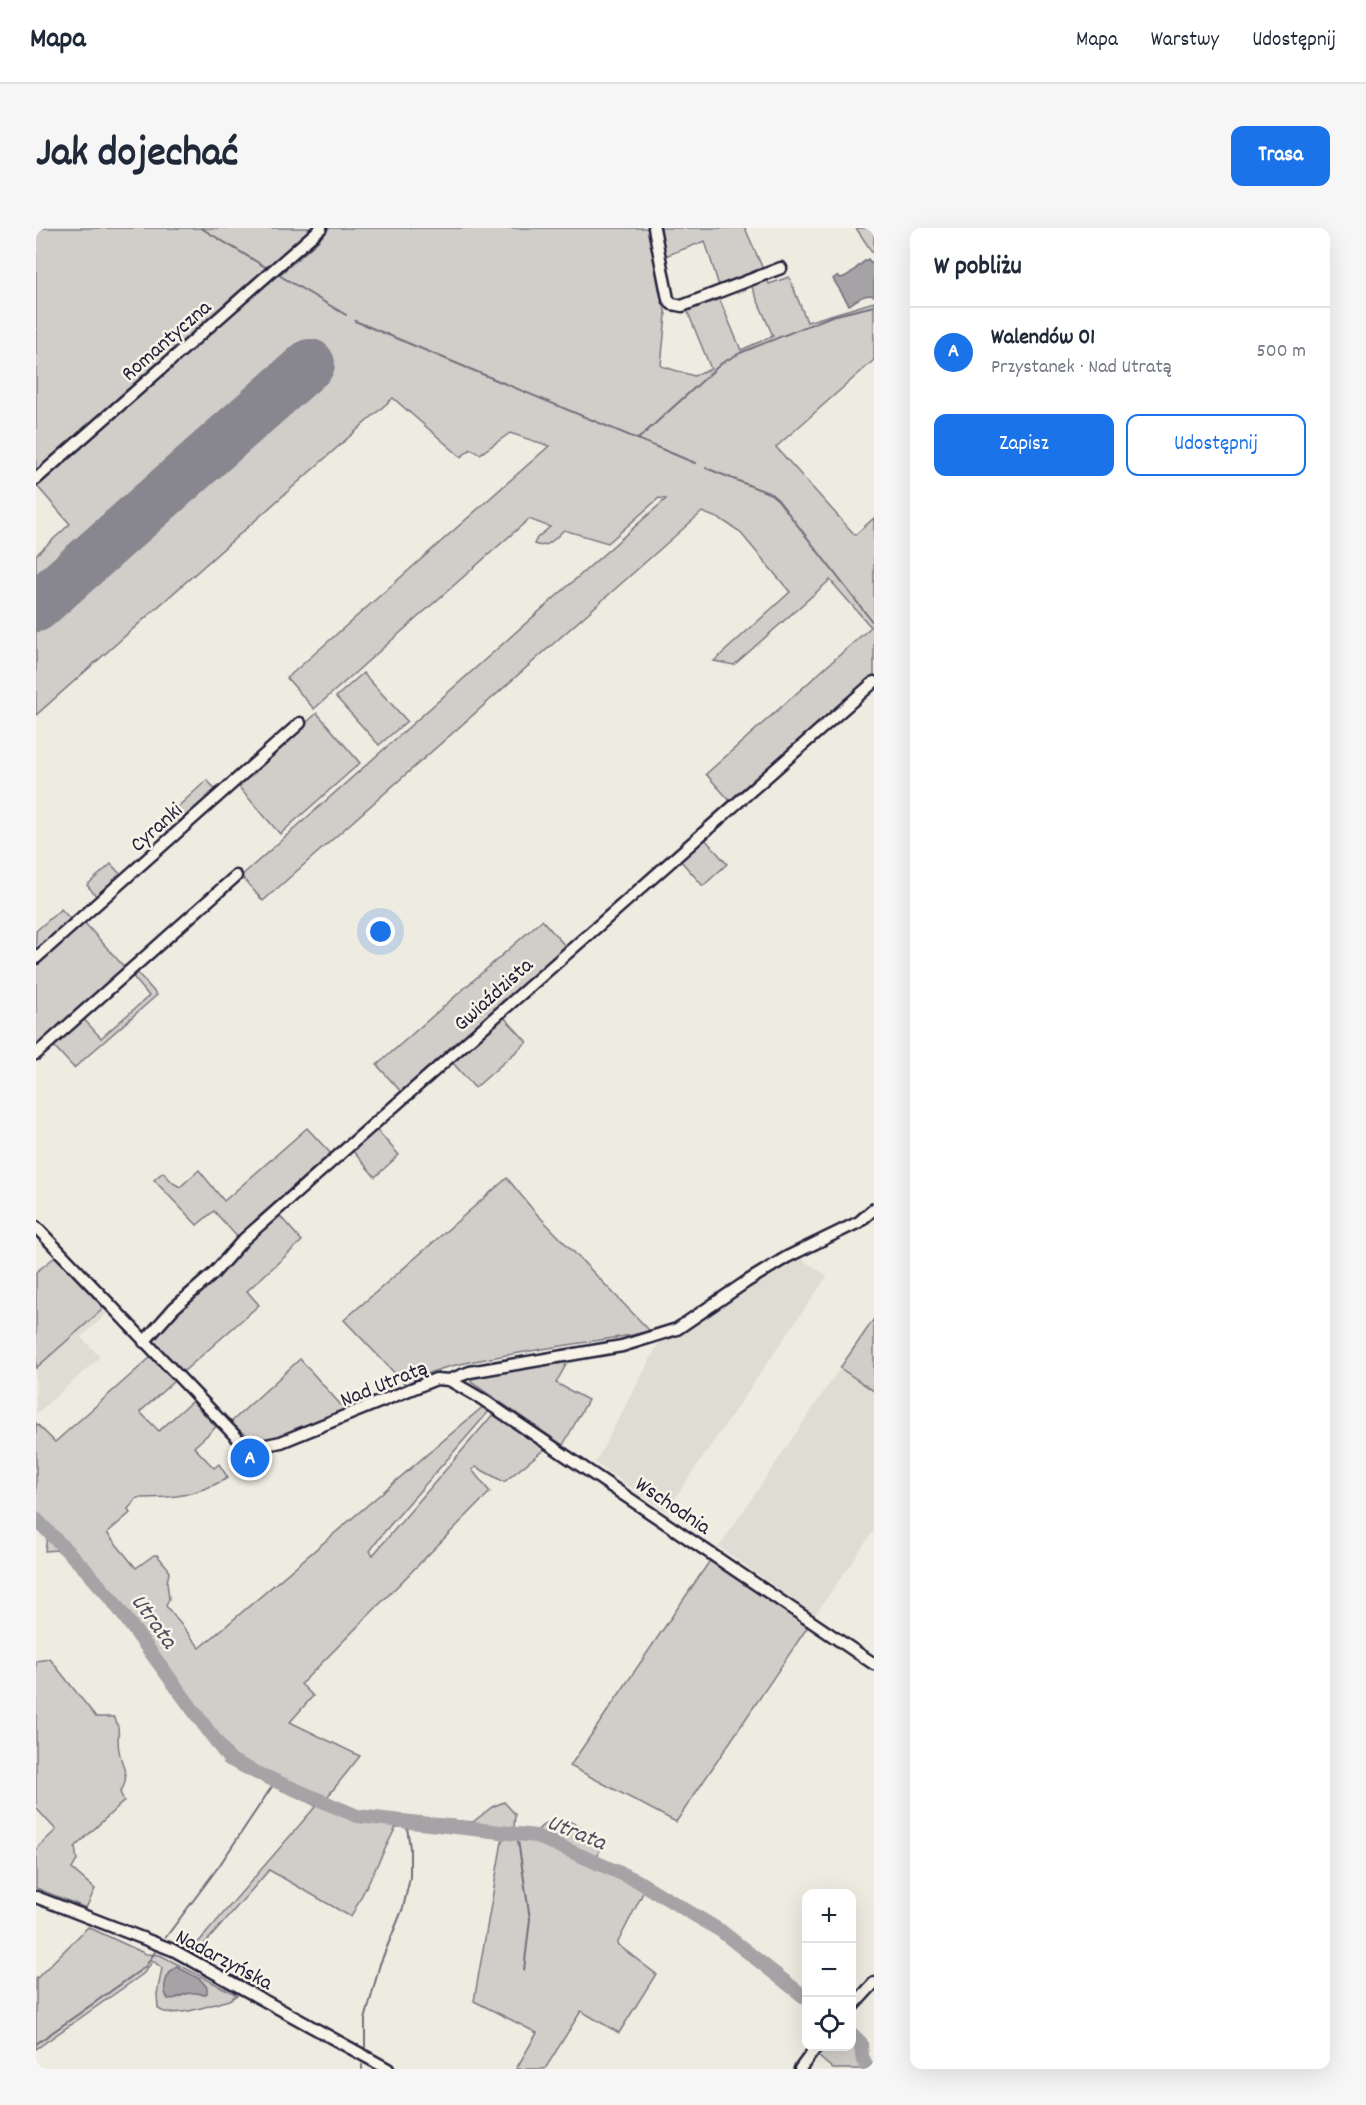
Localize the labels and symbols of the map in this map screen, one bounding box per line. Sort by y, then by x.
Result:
street label: Romantyczna [115,293,220,390]
street label: Cyranki [124,797,191,861]
your location [366,917,395,946]
street label: Gwiaździsta [448,951,541,1040]
street label: Nad Utratą [336,1354,433,1417]
pin: A [230,1436,270,1480]
street label: Wschodnia [628,1470,717,1544]
water label: Utrata [121,1587,185,1658]
water label: Utrata [541,1807,612,1862]
street label: Nadarzyńska [169,1923,278,2000]

